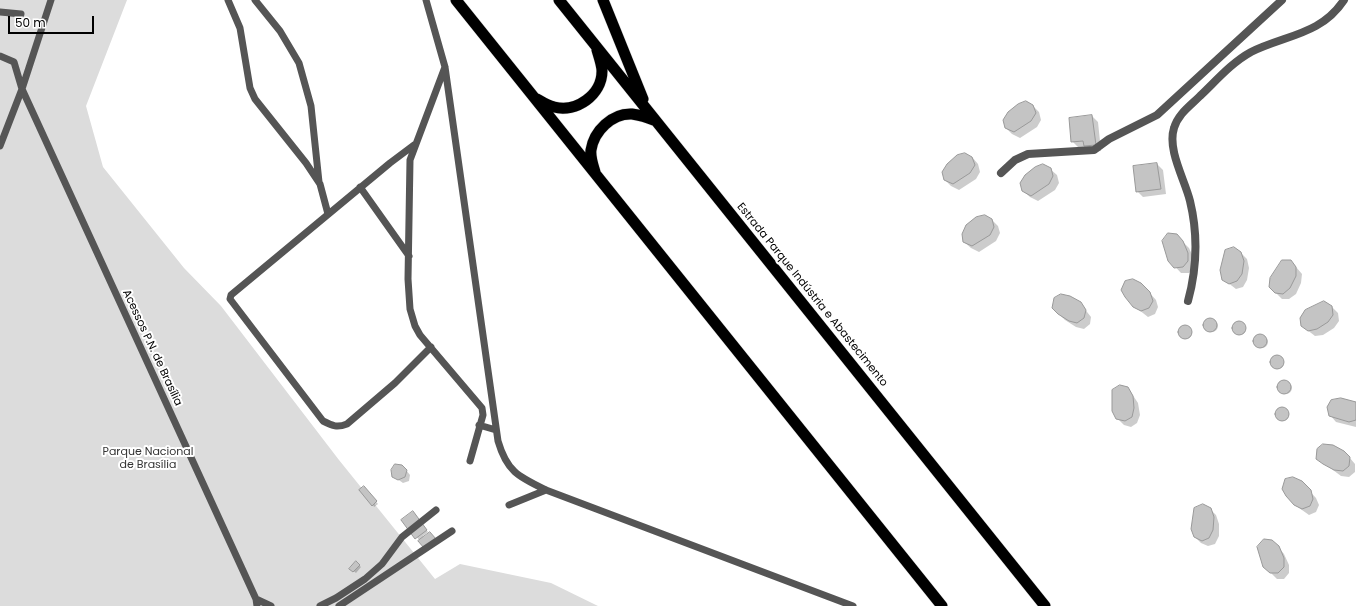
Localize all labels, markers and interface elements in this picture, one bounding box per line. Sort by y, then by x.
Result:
scale bar [10,8,96,34]
text: 50 m [15,14,46,31]
street label: Estrada Parque Indústria e Abastecimento [734,201,890,389]
street label: Acessos P.N. de Brasília [119,288,185,408]
park label: Parque Nacional de Brasília [103,445,193,471]

